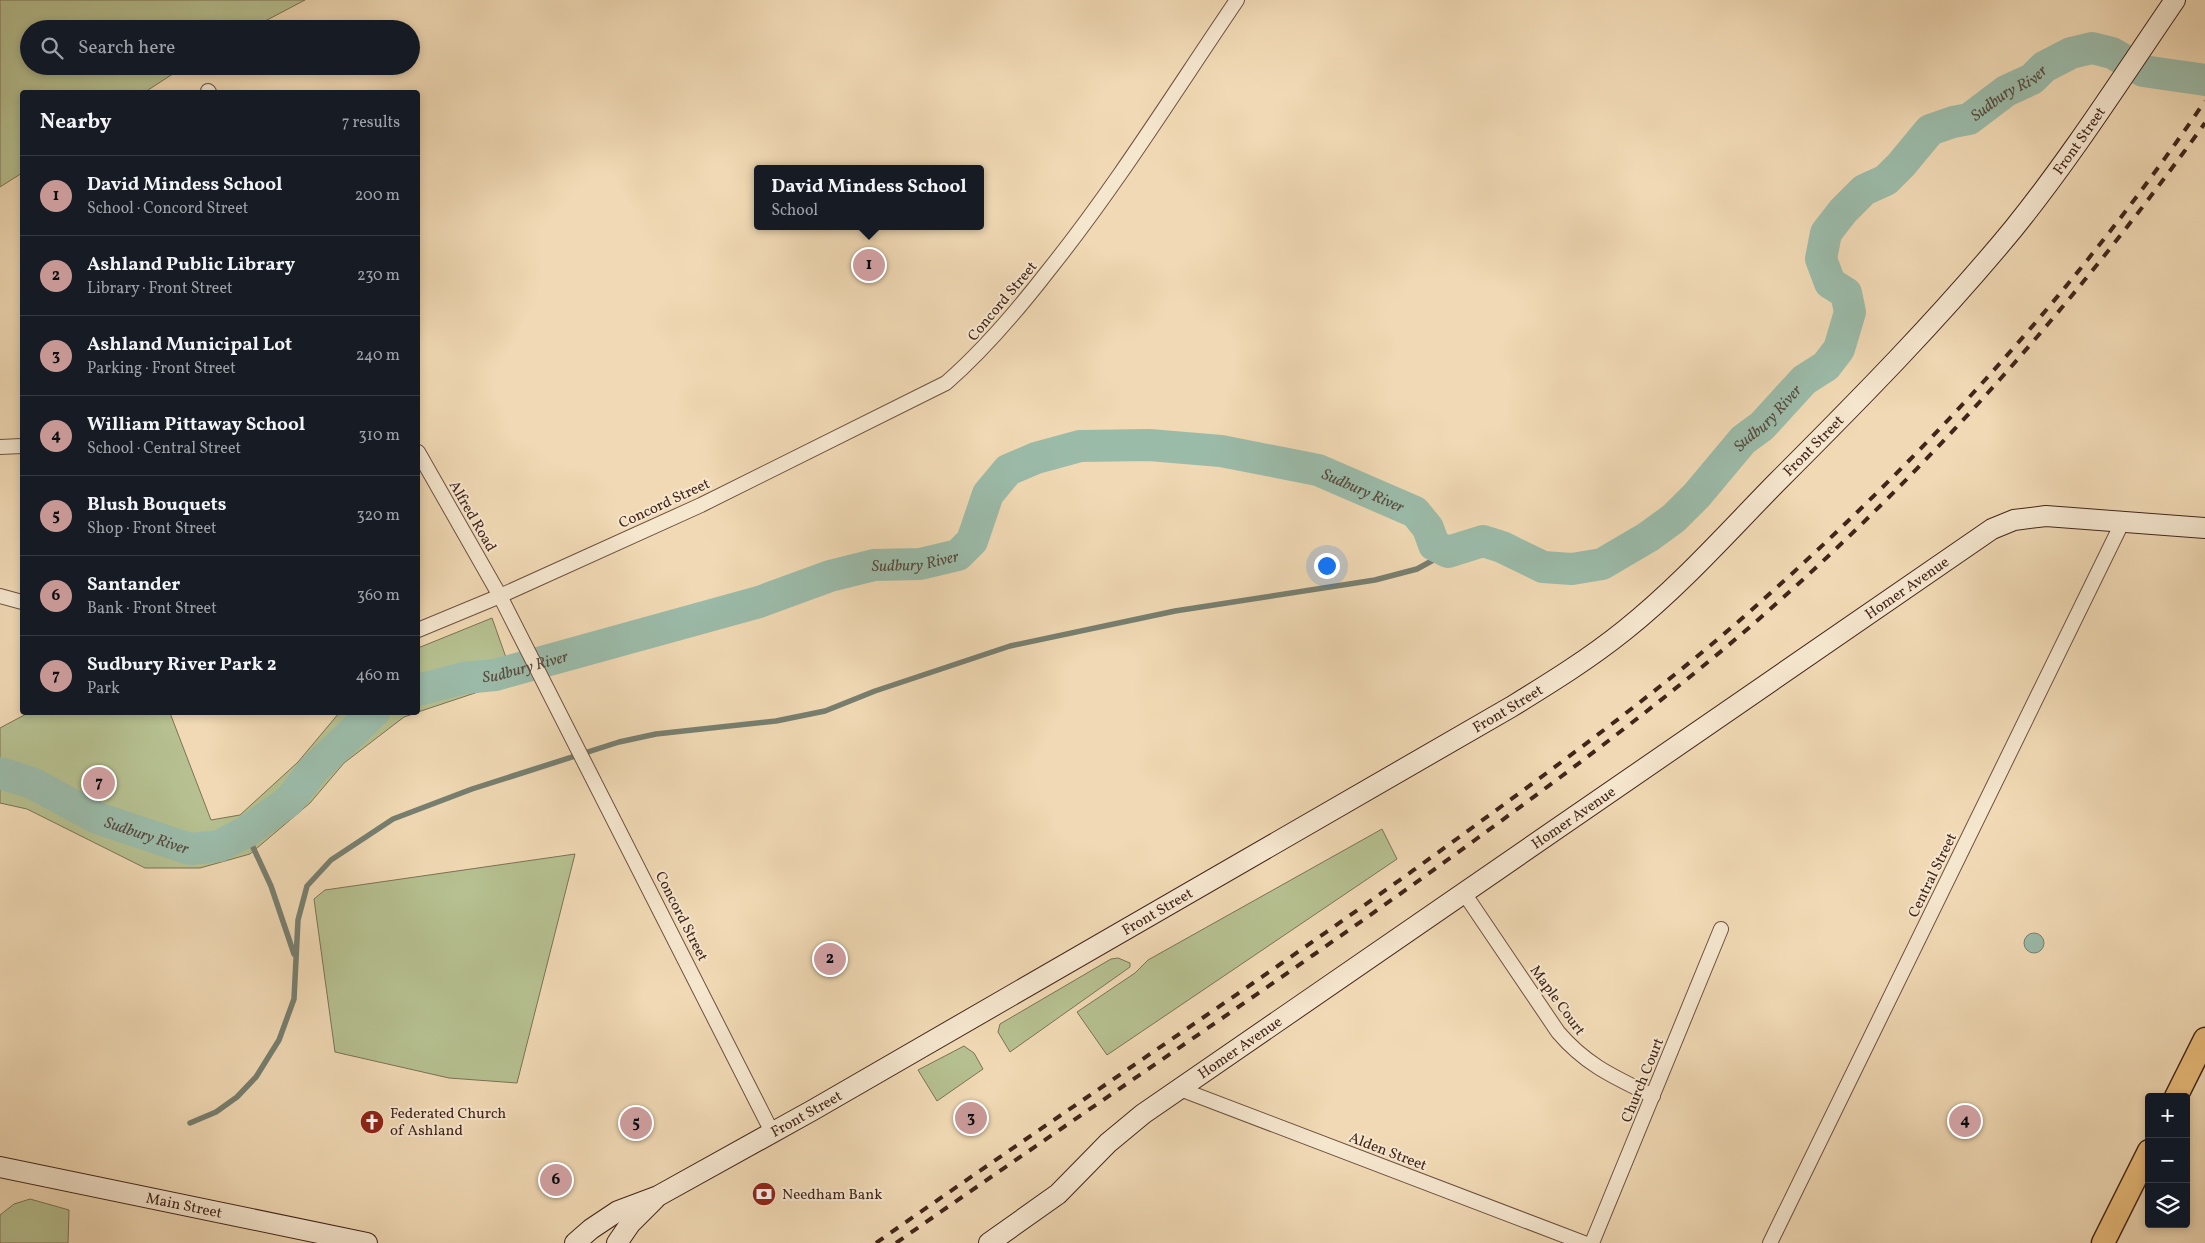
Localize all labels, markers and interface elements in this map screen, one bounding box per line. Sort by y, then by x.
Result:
search box [20,20,420,75]
icon: search [38,34,66,62]
text: Search here [78,35,175,61]
water label: Sudbury River [1967,60,2054,127]
street label: Front Street [2049,103,2112,180]
text: Nearby [40,108,111,137]
text: 7 results [342,112,400,134]
popup [754,165,984,230]
text: David Mindess School [87,172,282,198]
text: David Mindess School [771,174,967,200]
text: 1 [53,185,59,207]
text: 200 m [355,185,400,207]
text: School · Concord Street [87,198,248,220]
text: School [771,200,818,222]
pin: 1 [853,246,885,284]
text: Ashland Public Library [87,252,295,278]
street label: Concord Street [963,257,1043,346]
text: 2 [52,265,60,287]
text: 230 m [357,265,400,287]
text: Library · Front Street [87,278,233,300]
text: Ashland Municipal Lot [87,332,292,358]
text: 3 [52,345,60,367]
text: 240 m [356,345,400,367]
text: Parking · Front Street [87,358,236,380]
water label: Sudbury River [1729,380,1808,457]
street label: Front Street [1779,411,1850,482]
text: William Pittaway School [87,412,305,438]
text: 4 [51,425,61,447]
text: 310 m [359,425,400,447]
text: School · Central Street [87,438,241,460]
water label: Sudbury River [1318,464,1408,519]
street label: Concord Street [616,474,714,535]
street label: Alfred Road [443,477,501,556]
text: Blush Bouquets [87,492,227,518]
text: 5 [52,505,60,527]
text: 320 m [356,505,400,527]
text: Shop · Front Street [87,518,217,540]
water label: Sudbury River [871,546,962,578]
street label: Homer Avenue [1861,552,1954,625]
your location [1314,553,1340,579]
text: Santander [87,572,180,598]
text: 6 [52,585,60,607]
text: 360 m [357,585,400,607]
text: Bank · Front Street [87,598,217,620]
water label: Sudbury River [482,646,572,689]
text: Sudbury River Park 2 [87,652,277,678]
text: 7 [52,665,60,687]
text: 460 m [356,665,400,687]
text: Park [87,678,120,700]
street label: Front Street [1469,681,1548,739]
pin: 7 [83,764,115,802]
street label: Homer Avenue [1528,782,1620,855]
water label: Sudbury River [101,812,192,861]
street label: Central Street [1904,830,1963,921]
street label: Concord Street [649,868,712,965]
street label: Front Street [1118,884,1197,941]
pin: 2 [814,940,846,978]
street label: Maple Court [1524,961,1589,1040]
street label: Homer Avenue [1194,1012,1287,1085]
street label: Church Court [1617,1035,1670,1126]
street label: Front Street [767,1086,846,1143]
map controls [2145,1093,2190,1228]
button: + [2145,1093,2190,1138]
pin: 3 [955,1099,987,1137]
pin: 4 [1949,1102,1981,1140]
place label: Federated Church of Ashland [390,1104,506,1142]
pin: 5 [620,1104,652,1142]
church icon: Federated Church of Ashland [359,1109,385,1135]
street label: Alden Street [1345,1128,1429,1177]
button: − [2145,1138,2190,1183]
pin: 6 [540,1161,572,1199]
bank icon: Needham Bank [751,1181,777,1207]
button: layers [2145,1183,2190,1228]
place label: Needham Bank [782,1185,882,1206]
street label: Main Street [144,1188,224,1225]

